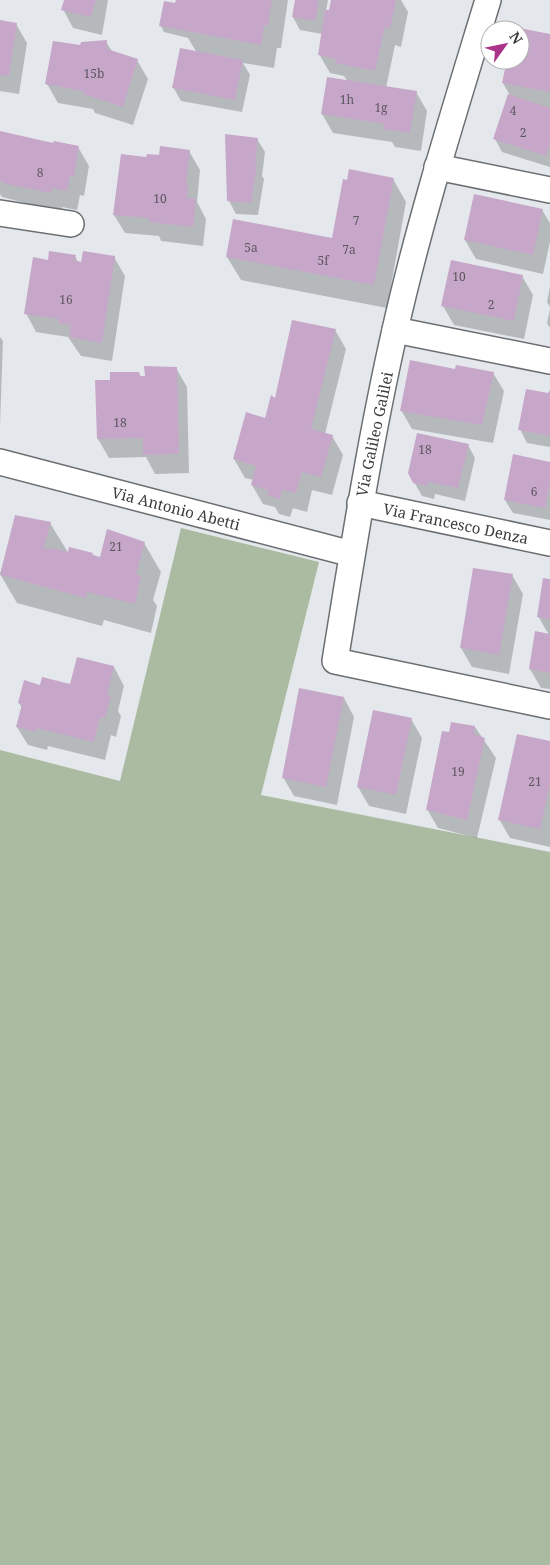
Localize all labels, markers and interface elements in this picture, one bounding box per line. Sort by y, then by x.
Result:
north arrow [480,20,530,70]
text: N [505,28,527,47]
house number: 15b [84,65,104,82]
house number: 1h [340,91,355,108]
house number: 1g [374,99,388,116]
house number: 4 [510,102,517,119]
house number: 2 [520,124,526,141]
house number: 8 [37,164,44,181]
house number: 10 [153,190,167,207]
house number: 7 [353,212,360,229]
house number: 5a [244,239,258,256]
house number: 7a [342,241,356,258]
house number: 5f [317,252,330,269]
house number: 10 [452,268,466,285]
house number: 16 [59,291,73,308]
house number: 2 [488,296,494,313]
street label: Via Galileo Galilei [351,370,397,498]
house number: 18 [113,414,127,431]
house number: 18 [418,441,432,458]
street label: Via Antonio Abetti [110,482,243,534]
house number: 6 [531,483,538,500]
street label: Via Francesco Denza [381,498,530,548]
house number: 21 [109,538,123,555]
house number: 19 [451,763,465,780]
house number: 21 [528,773,542,790]

